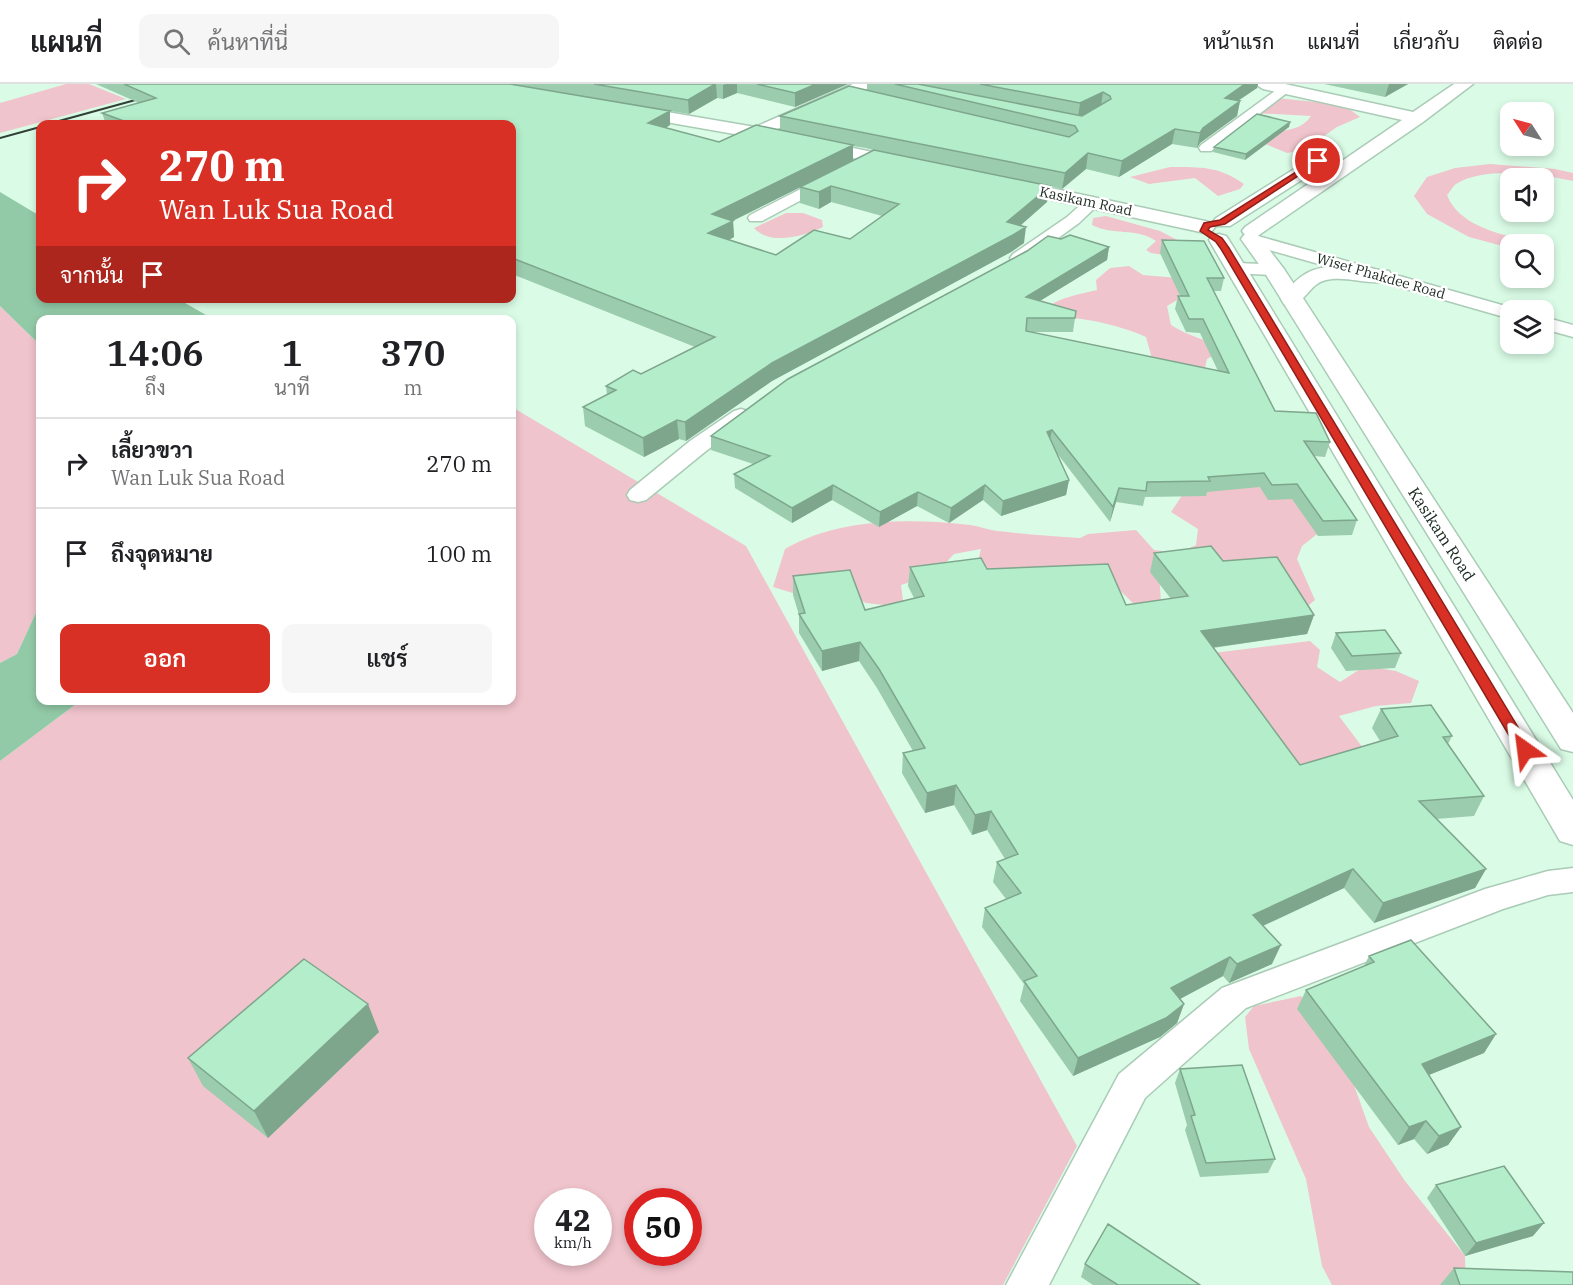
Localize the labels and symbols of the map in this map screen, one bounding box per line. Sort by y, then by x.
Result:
north arrow [1500,102,1554,156]
pin [1292,135,1343,186]
street label: Kasikam Road [1038,182,1135,220]
street label: Wiset Phakdee Road [1314,249,1448,303]
street label: Kasikam Road [1404,483,1480,585]
position arrow [1493,718,1557,782]
speed limit sign: 50 [624,1188,702,1266]

